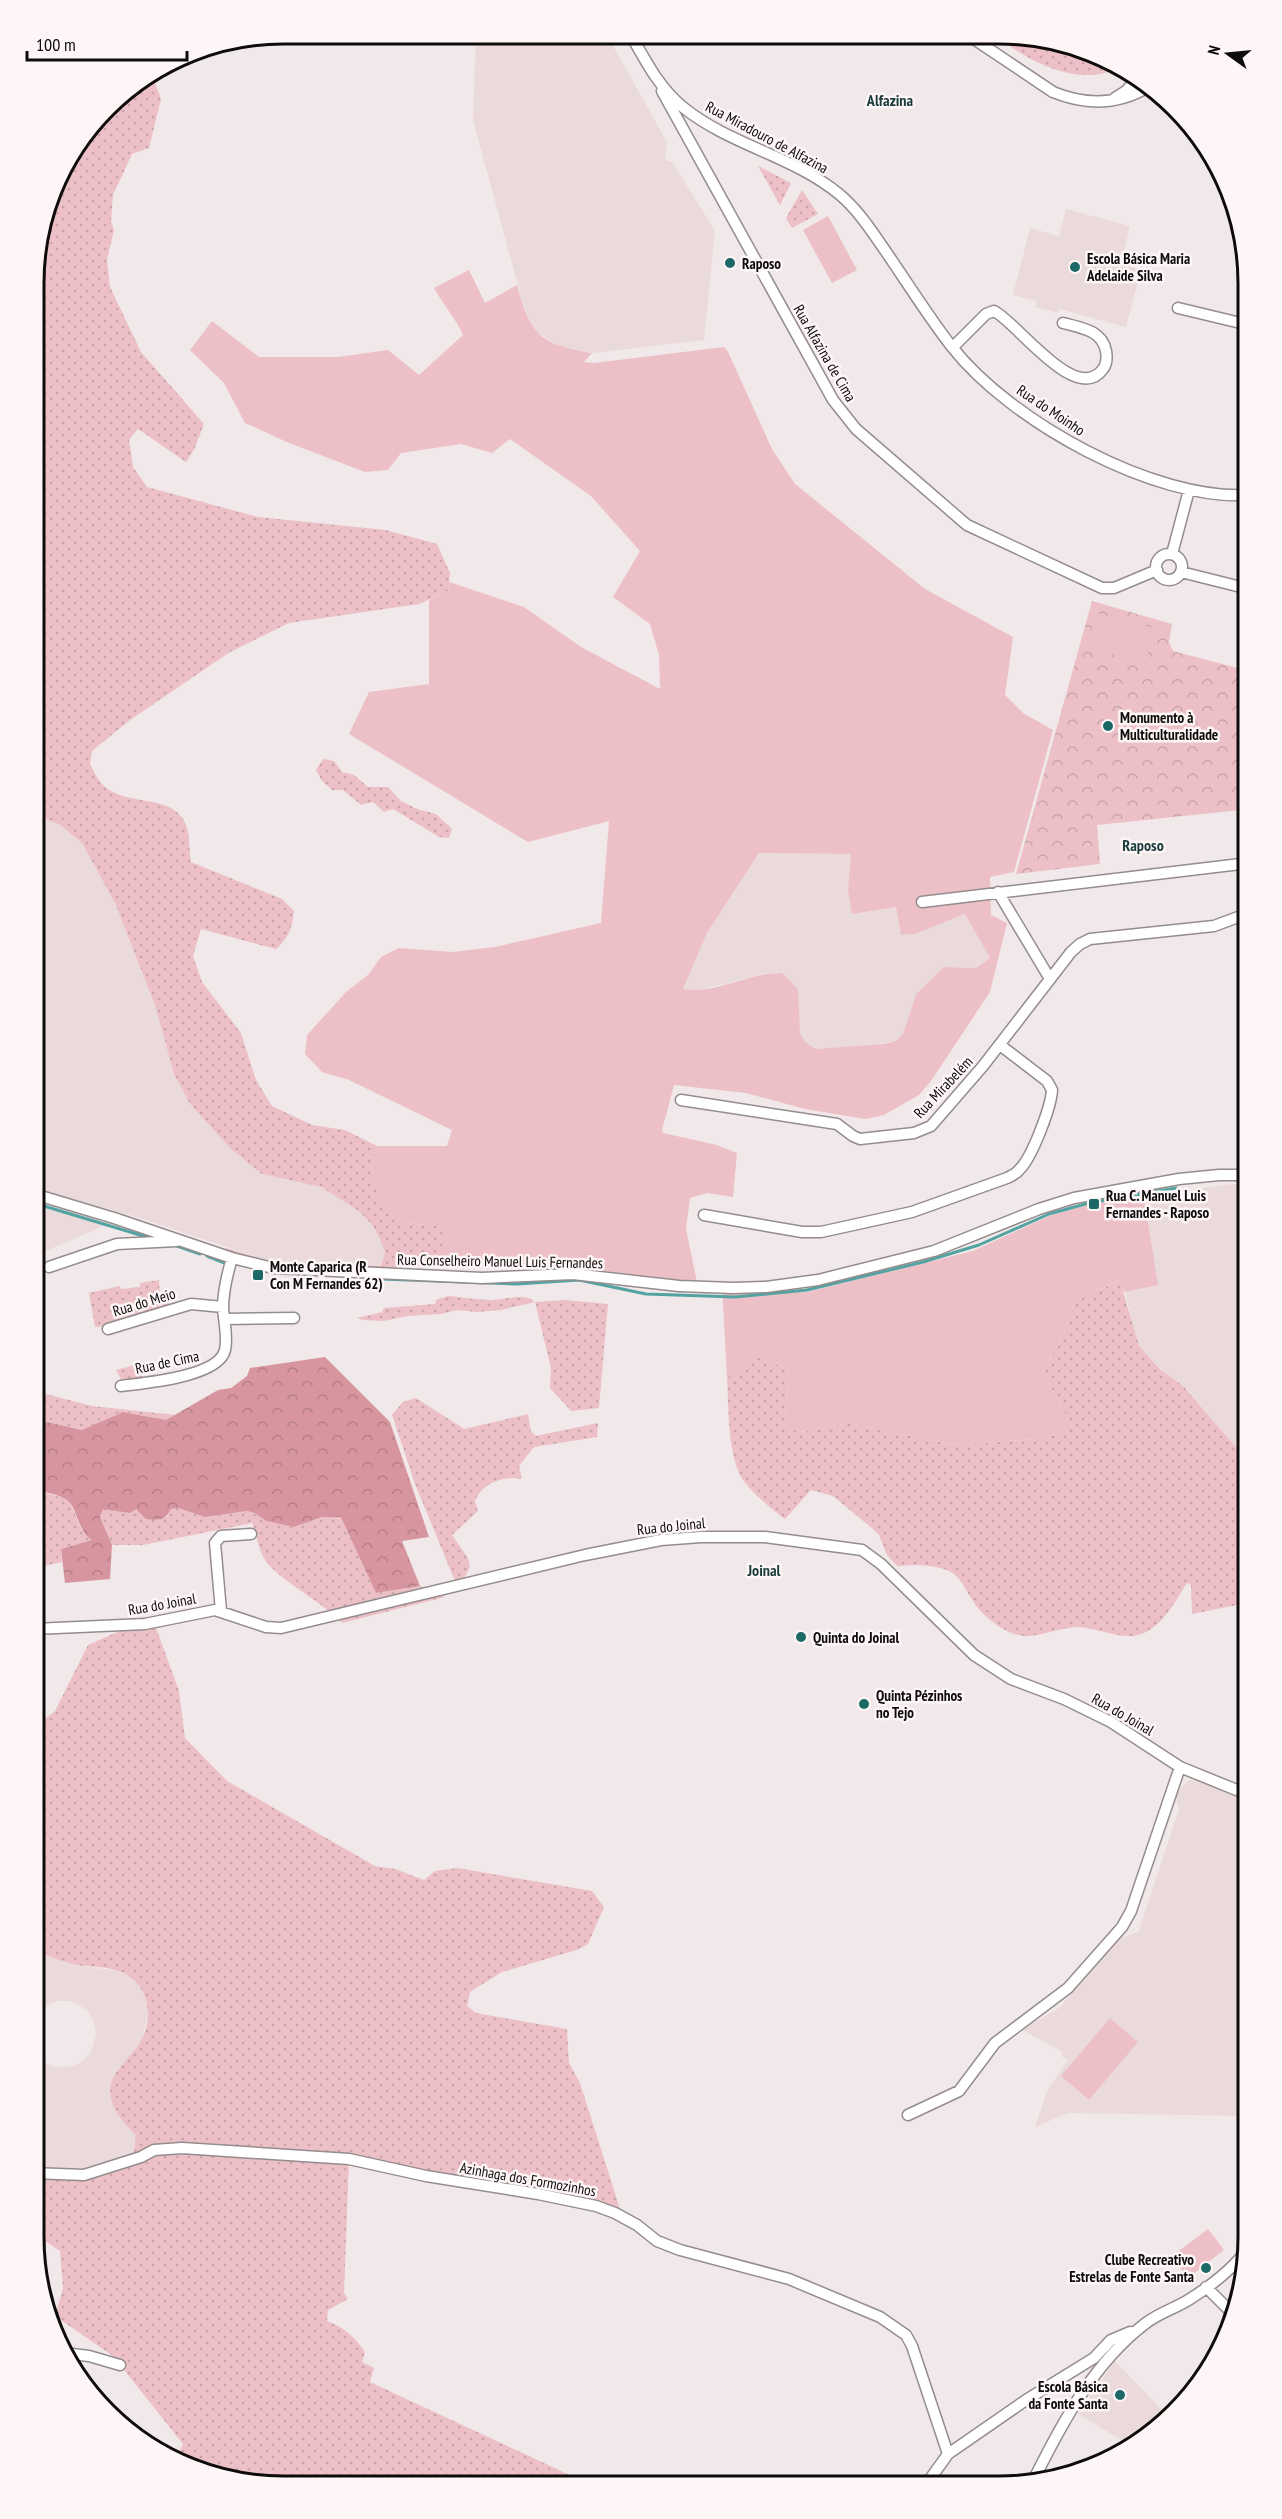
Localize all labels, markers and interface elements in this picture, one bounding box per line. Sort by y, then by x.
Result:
scale bar [27,24,188,62]
north arrow [1198,24,1258,84]
text: 100 m [36,33,76,56]
text: N [1203,43,1224,57]
district label: Alfazina [866,90,914,110]
street label: Rua Miradouro de Alfazina [702,97,832,177]
place label: Escola Básica Maria Adelaide Silva [1086,249,1190,285]
place label: Raposo [742,254,781,273]
marker: Raposo [723,256,737,270]
marker: Escola Básica Maria Adelaide Silva [1068,260,1082,274]
street label: Rua Alfazina de Cima [789,301,861,405]
street label: Rua do Moinho [1013,380,1089,440]
place label: Monumento à Multiculturalidade [1120,708,1218,744]
marker: Monumento à Multiculturalidade [1101,719,1115,733]
district label: Raposo [1122,835,1164,855]
street label: Rua Mirabelém [909,1052,977,1122]
place label: Rua C. Manuel Luis Fernandes - Raposo [1106,1186,1210,1222]
marker: Rua C. Manuel Luis Fernandes - Raposo [1087,1197,1101,1211]
street label: Rua Conselheiro Manuel Luis Fernandes [397,1250,603,1272]
place label: Monte Caparica (R Con M Fernandes 62) [270,1257,383,1293]
marker: Monte Caparica (R Con M Fernandes 62) [251,1268,265,1282]
street label: Rua do Meio [110,1283,178,1321]
street label: Rua de Cima [133,1346,201,1378]
street label: Rua do Joinal [636,1513,707,1539]
district label: Joinal [746,1560,781,1580]
street label: Rua do Joinal [127,1589,198,1619]
place label: Quinta do Joinal [813,1628,899,1647]
marker: Quinta do Joinal [794,1630,808,1644]
place label: Quinta Pézinhos no Tejo [876,1686,962,1722]
street label: Rua do Joinal [1089,1689,1158,1740]
marker: Quinta Pézinhos no Tejo [857,1697,871,1711]
street label: Azinhaga dos Formozinhos [458,2158,598,2200]
place label: Clube Recreativo Estrelas de Fonte Santa [1069,2250,1194,2286]
marker: Clube Recreativo Estrelas de Fonte Santa [1199,2261,1213,2275]
place label: Escola Básica da Fonte Santa [1028,2377,1108,2413]
marker: Escola Básica da Fonte Santa [1113,2388,1127,2402]

